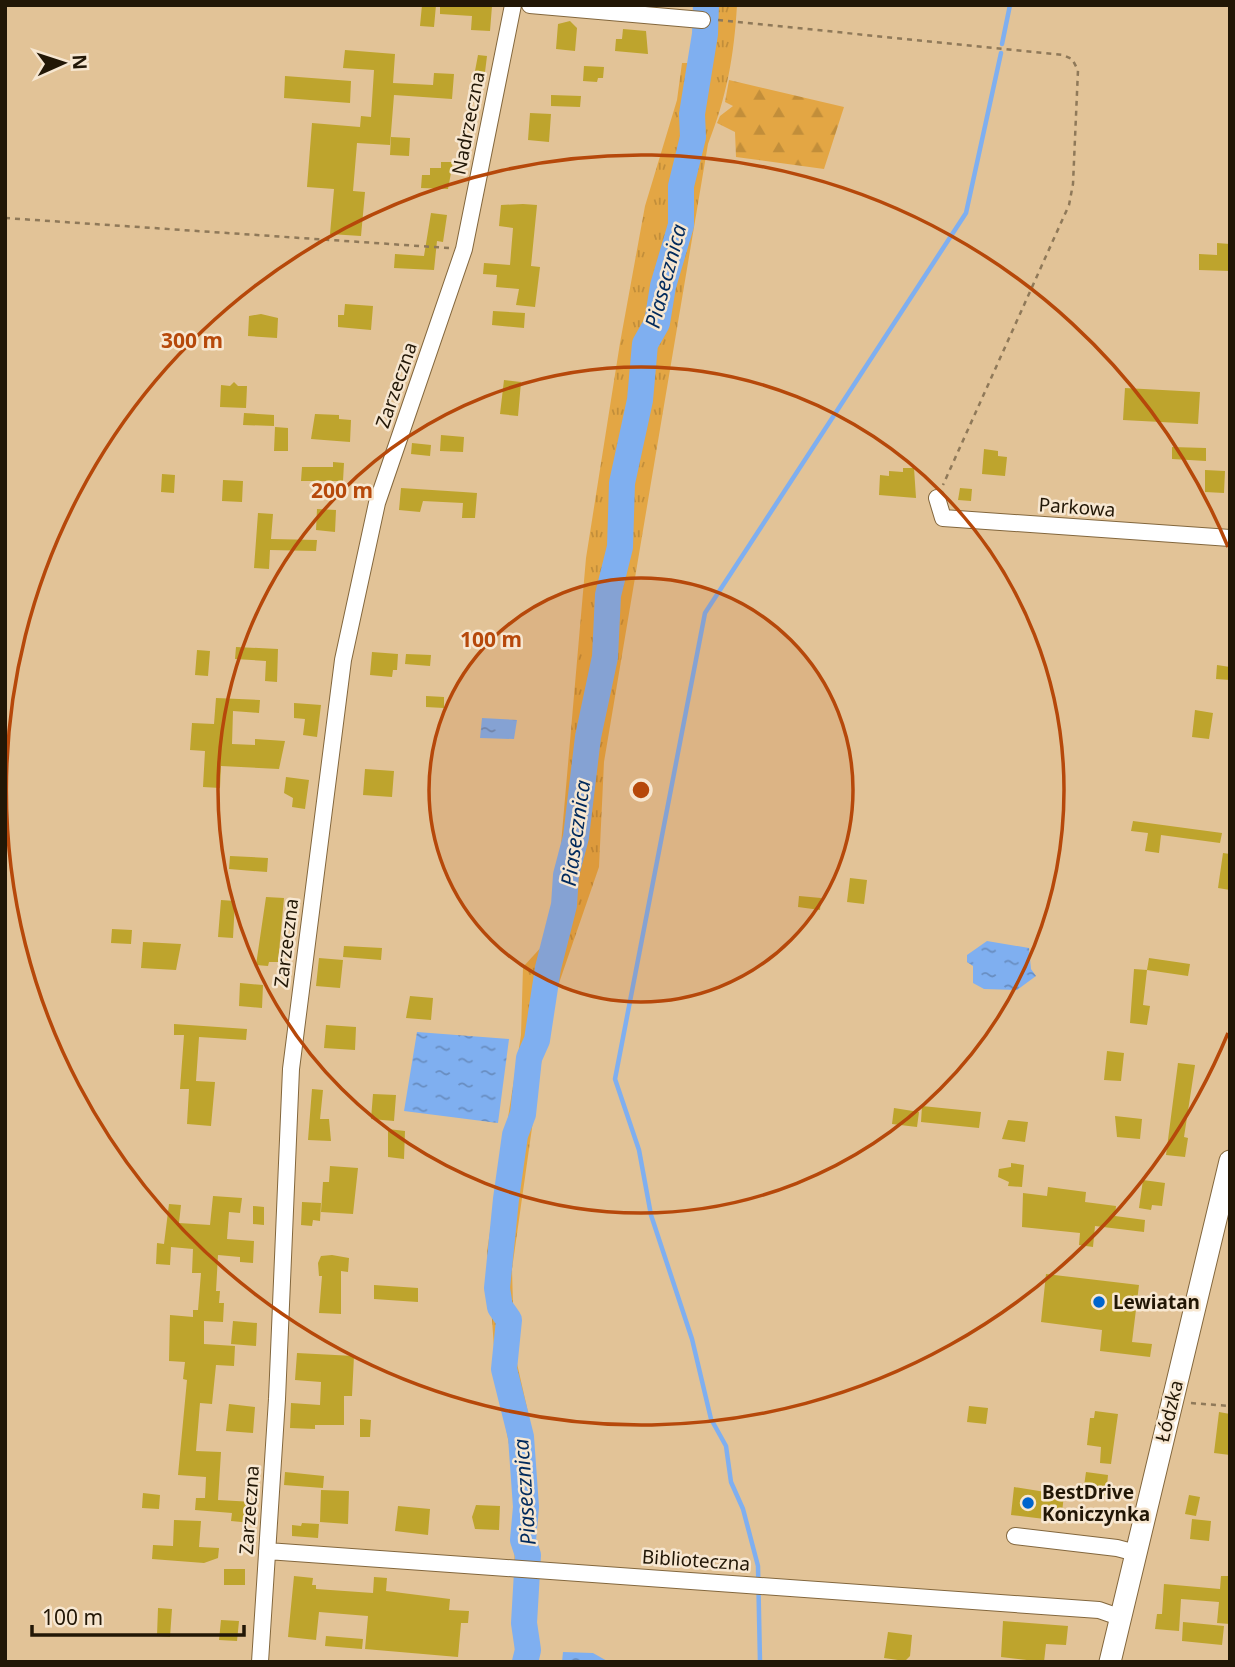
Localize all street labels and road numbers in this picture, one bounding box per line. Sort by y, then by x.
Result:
street label: Nadrzeczna [445,69,491,177]
street label: Zarzeczna [369,338,423,432]
street label: Parkowa [1038,491,1116,523]
street label: Zarzeczna [268,897,304,989]
street label: Łódzka [1149,1377,1189,1445]
street label: Zarzeczna [233,1464,265,1556]
street label: Biblioteczna [641,1543,751,1577]

